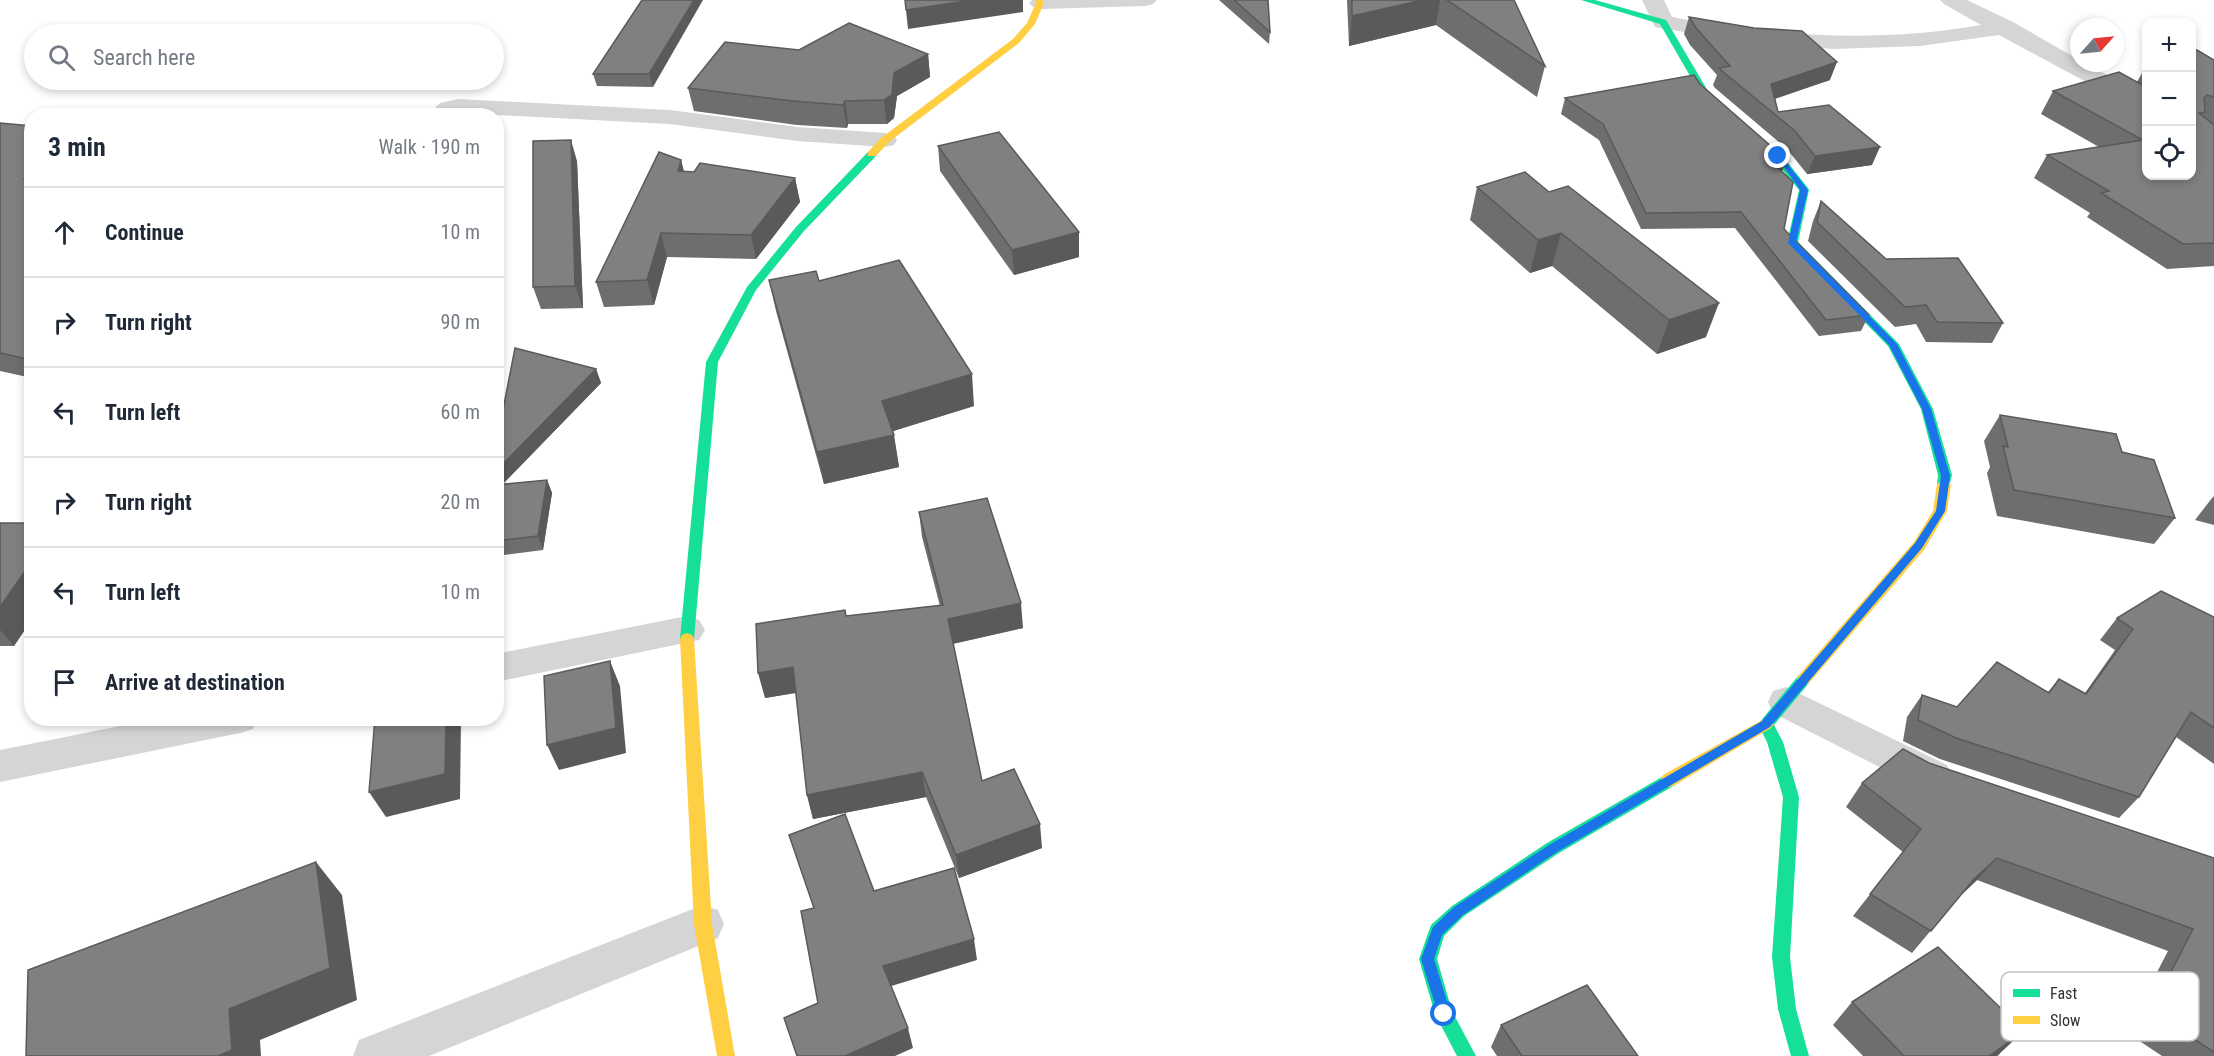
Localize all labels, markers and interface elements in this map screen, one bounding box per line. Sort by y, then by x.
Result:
north arrow [2070,18,2124,72]
map controls [2142,18,2196,180]
button: + [2142,18,2196,72]
search box [24,24,504,90]
icon: search [45,41,78,74]
text: Search here [93,45,195,70]
button: − [2142,72,2196,126]
button: locate [2142,126,2196,180]
text: 3 min [48,132,106,162]
text: Walk · 190 m [379,135,480,159]
route end [1764,142,1790,168]
icon: ahead [48,216,81,249]
text: Continue [105,220,184,245]
text: 10 m [441,220,480,244]
icon: right [48,306,81,339]
text: Turn right [105,310,192,335]
text: 90 m [441,310,480,334]
icon: left [48,396,81,429]
text: Turn left [105,400,180,425]
text: 60 m [441,400,480,424]
icon: right [48,486,81,519]
text: Turn right [105,490,192,515]
text: 20 m [441,490,480,514]
icon: left [48,576,81,609]
text: Turn left [105,580,180,605]
text: 10 m [441,580,480,604]
icon: arrive [48,666,81,699]
text: Arrive at destination [105,670,285,695]
legend [2001,972,2199,1041]
text: Fast [2050,984,2077,1003]
route start [1430,1000,1456,1026]
text: Slow [2050,1011,2080,1030]

